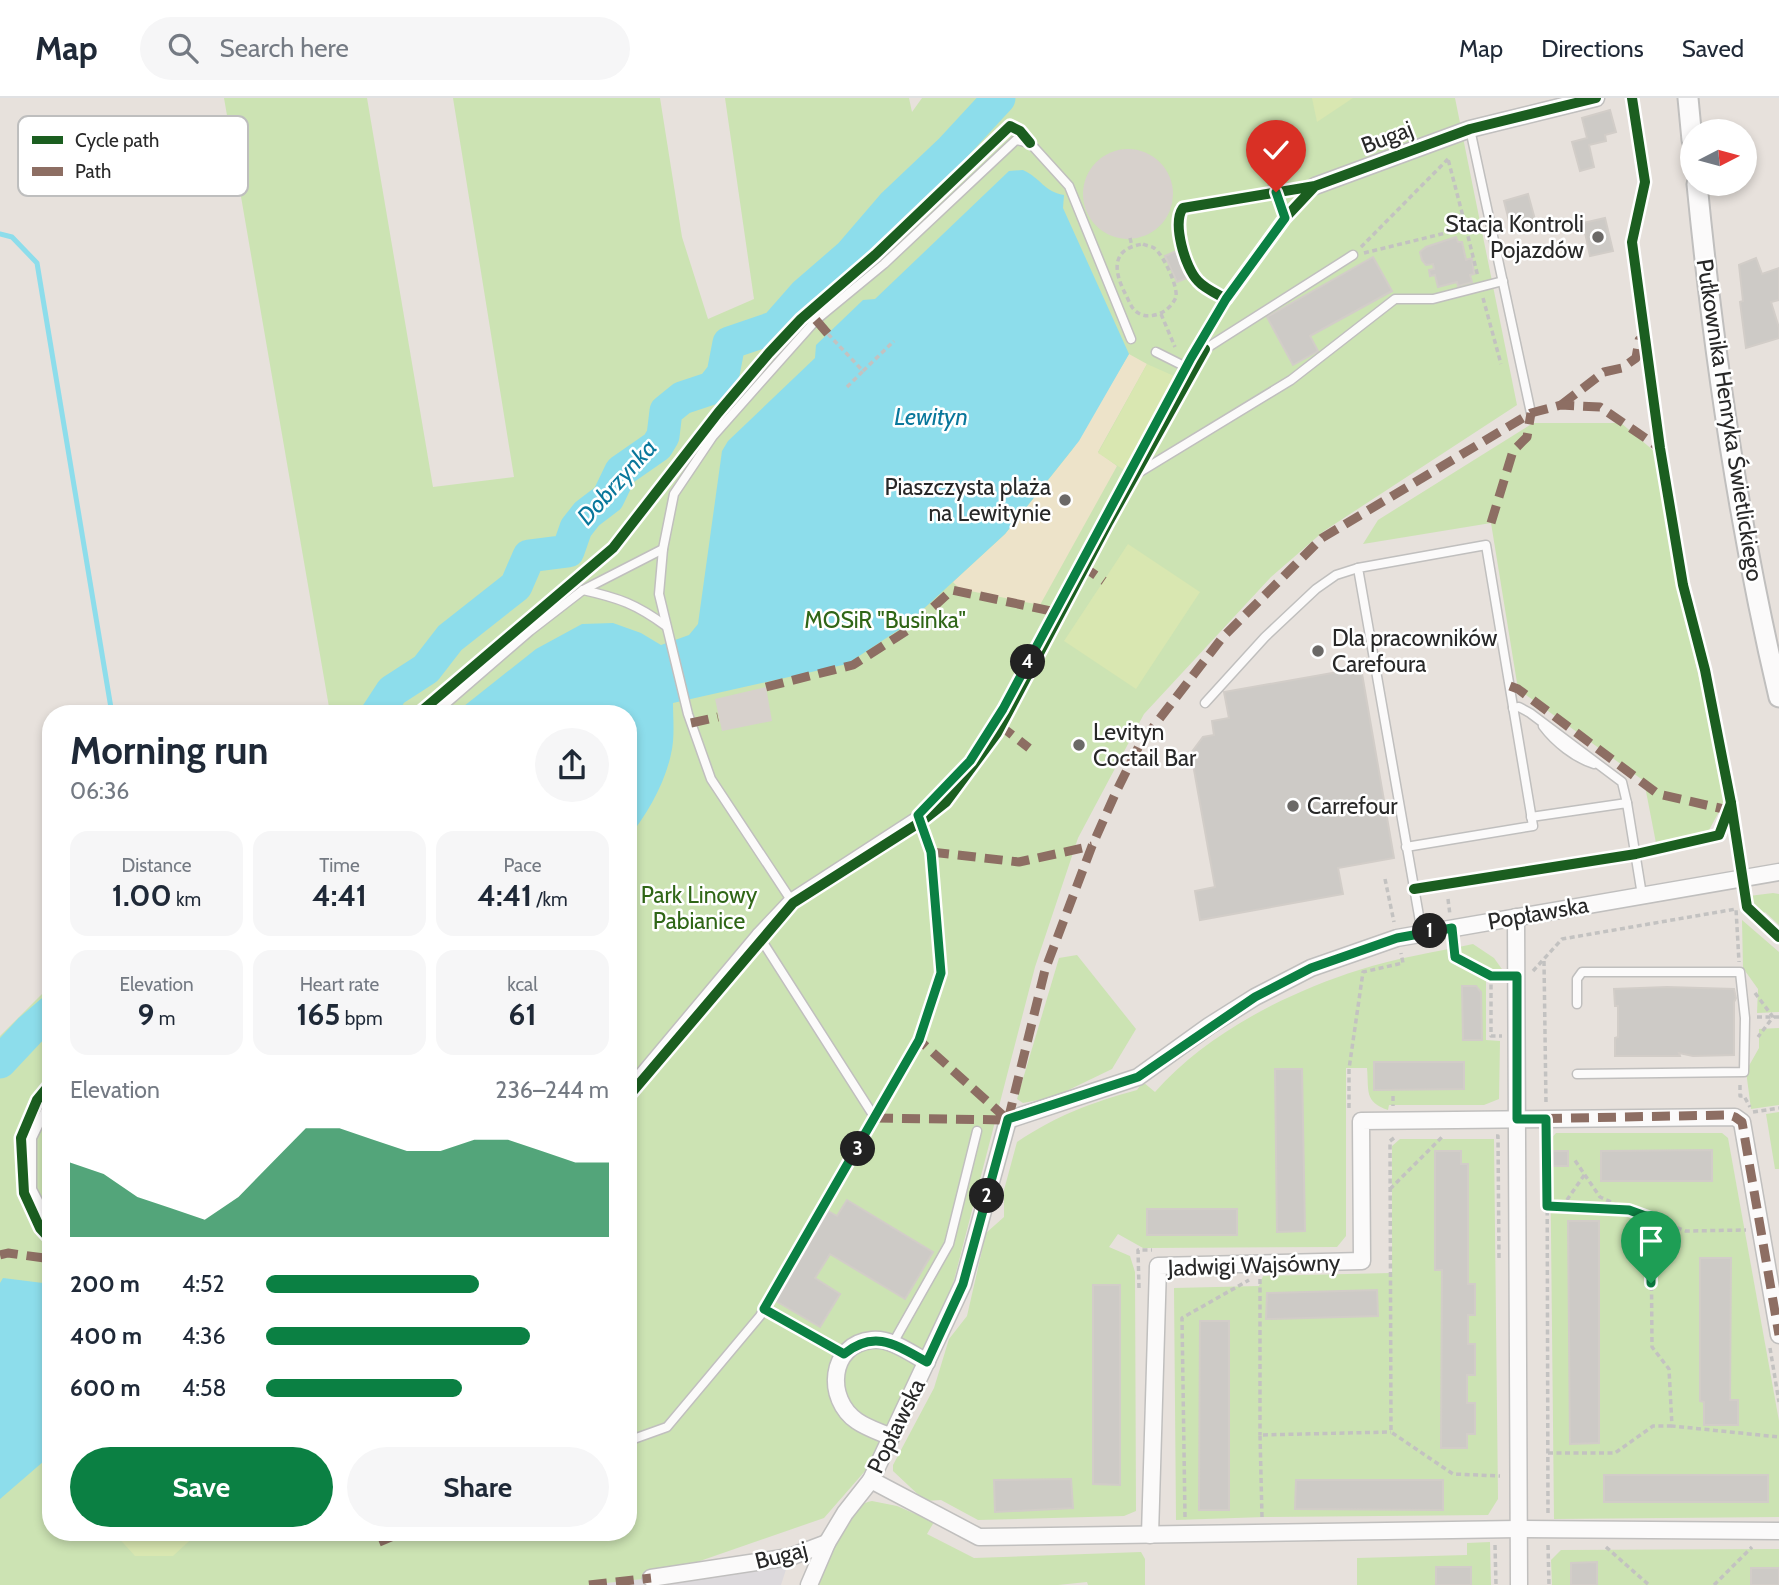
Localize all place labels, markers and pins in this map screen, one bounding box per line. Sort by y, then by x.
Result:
pin [1246,120,1306,192]
place label: Stacja Kontroli Pojazdów [1445,210,1584,264]
marker: Stacja Kontroli Pojazdów [1590,229,1606,245]
place label: Piaszczysta plaża na Lewitynie [885,473,1051,527]
marker: Piaszczysta plaża na Lewitynie [1057,492,1073,508]
place label: Dla pracowników Carefoura [1332,624,1498,678]
marker: Dla pracowników Carefoura [1310,643,1326,659]
pin: 4 [1010,644,1046,680]
place label: Levityn Coctail Bar [1093,718,1197,772]
marker: Levityn Coctail Bar [1071,737,1087,753]
place label: Carrefour [1307,792,1398,820]
marker: Carrefour [1285,798,1301,814]
pin: 1 [1412,914,1448,948]
pin: 3 [840,1132,876,1166]
pin: 2 [970,1178,1004,1214]
pin [1621,1211,1681,1283]

